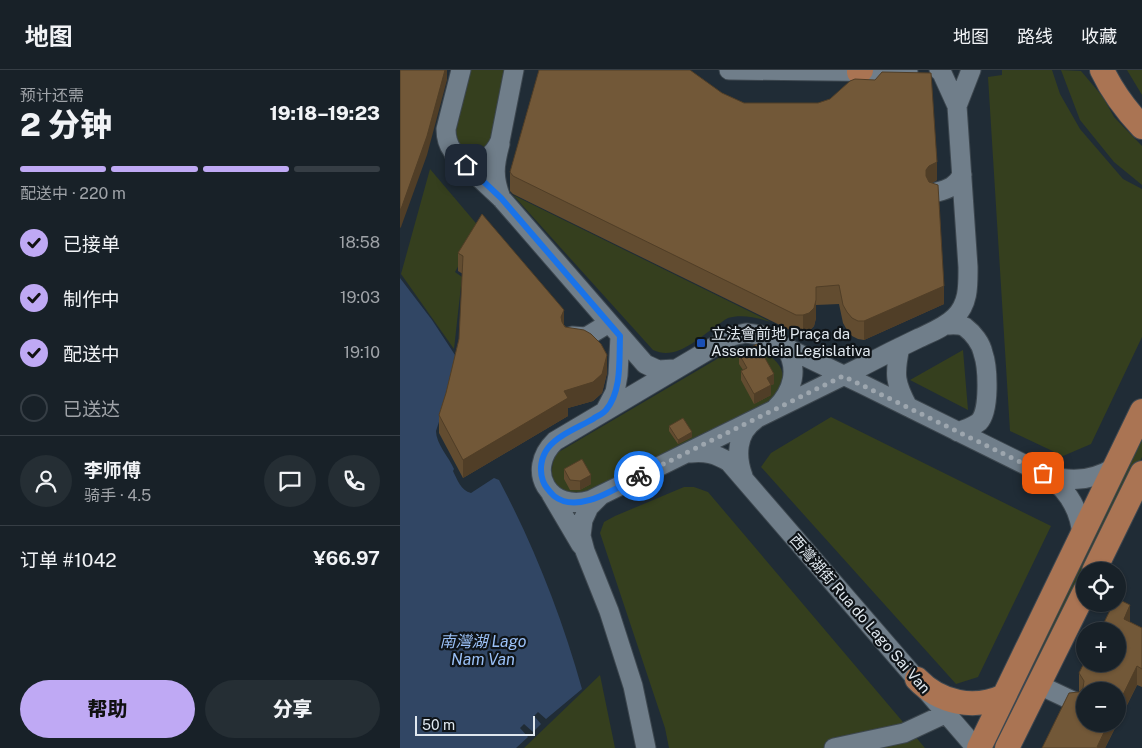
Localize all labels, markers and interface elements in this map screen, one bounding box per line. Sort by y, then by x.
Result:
text: 地图 [25,22,73,50]
text: 地图 [953,26,989,47]
text: 路线 [1017,26,1053,47]
text: 收藏 [1081,26,1117,47]
text: 预计还需 [20,86,84,105]
text: 19:18–19:23 [269,102,380,124]
text: 2 分钟 [20,106,112,143]
pin [445,144,487,186]
icon: home [452,151,480,179]
text: 配送中 · 220 m [20,184,126,203]
icon: check [20,229,48,257]
text: 已接单 [63,233,120,255]
text: 18:58 [339,233,380,252]
icon: check [20,284,48,312]
text: 制作中 [63,288,120,310]
text: 19:03 [340,288,380,307]
place label: 立法會前地 Praça da Assembleia Legislativa [711,325,870,359]
marker: 立法會前地 Praça da Assembleia Legislativa [695,337,707,349]
icon: check [20,339,48,367]
text: 配送中 [63,343,120,365]
text: 19:10 [344,343,380,362]
text: 已送达 [63,398,120,420]
courier [614,451,664,501]
pin [1022,452,1064,494]
button: person [20,455,72,507]
button: chat [264,455,316,507]
button: phone [328,455,380,507]
text: 李师傅 [84,459,141,481]
icon: bag [1029,459,1057,487]
icon: bike [625,462,653,490]
text: 骑手 · 4.5 [84,486,151,505]
street label: 西灣湖街 Rua do Lago Sai Van [787,531,934,696]
text: ¥66.97 [313,547,380,569]
text: 订单 #1042 [20,549,117,571]
map controls [1076,562,1126,732]
button: locate [1076,562,1126,612]
button: + [1076,622,1126,672]
water label: 南灣湖 Lago Nam Van [440,632,527,669]
button: 帮助 [20,680,195,738]
button: 分享 [205,680,380,738]
button: − [1076,682,1126,732]
scale bar [415,713,535,736]
text: 50 m [422,717,455,733]

